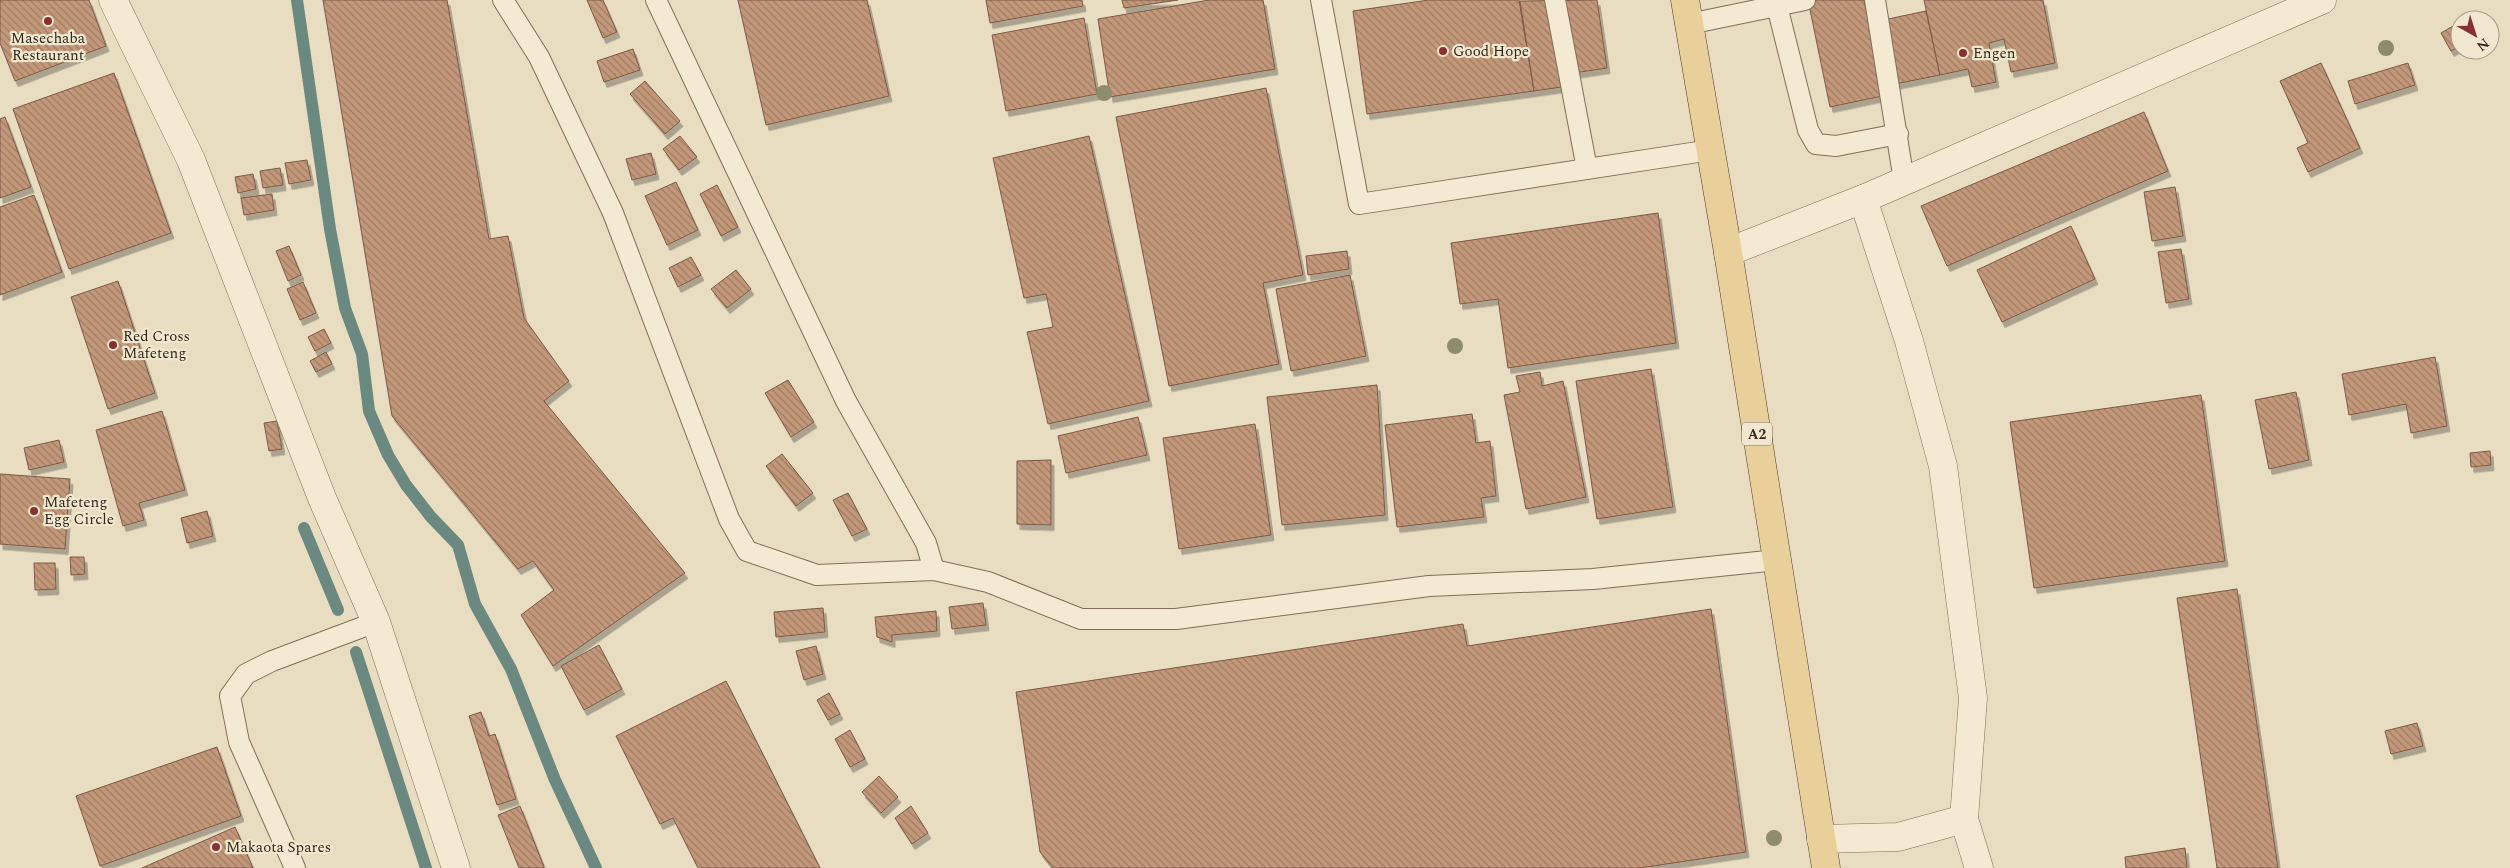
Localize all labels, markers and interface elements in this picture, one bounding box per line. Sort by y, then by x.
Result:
north arrow [2450,10,2500,60]
marker: Masechaba Restaurant [42,15,54,27]
place label: Masechaba Restaurant [11,27,86,67]
text: N [2472,33,2494,56]
place label: Good Hope [1453,40,1529,63]
place label: Engen [1973,42,2016,65]
marker: Good Hope [1437,45,1449,57]
marker: Engen [1957,47,1969,59]
place label: Red Cross Mafeteng [123,325,190,365]
marker: Red Cross Mafeteng [107,339,119,351]
road number: A2 [1742,422,1772,446]
place label: Mafeteng Egg Circle [44,491,114,531]
marker: Mafeteng Egg Circle [28,505,40,517]
place label: Makaota Spares [226,836,331,859]
marker: Makaota Spares [210,841,222,853]

